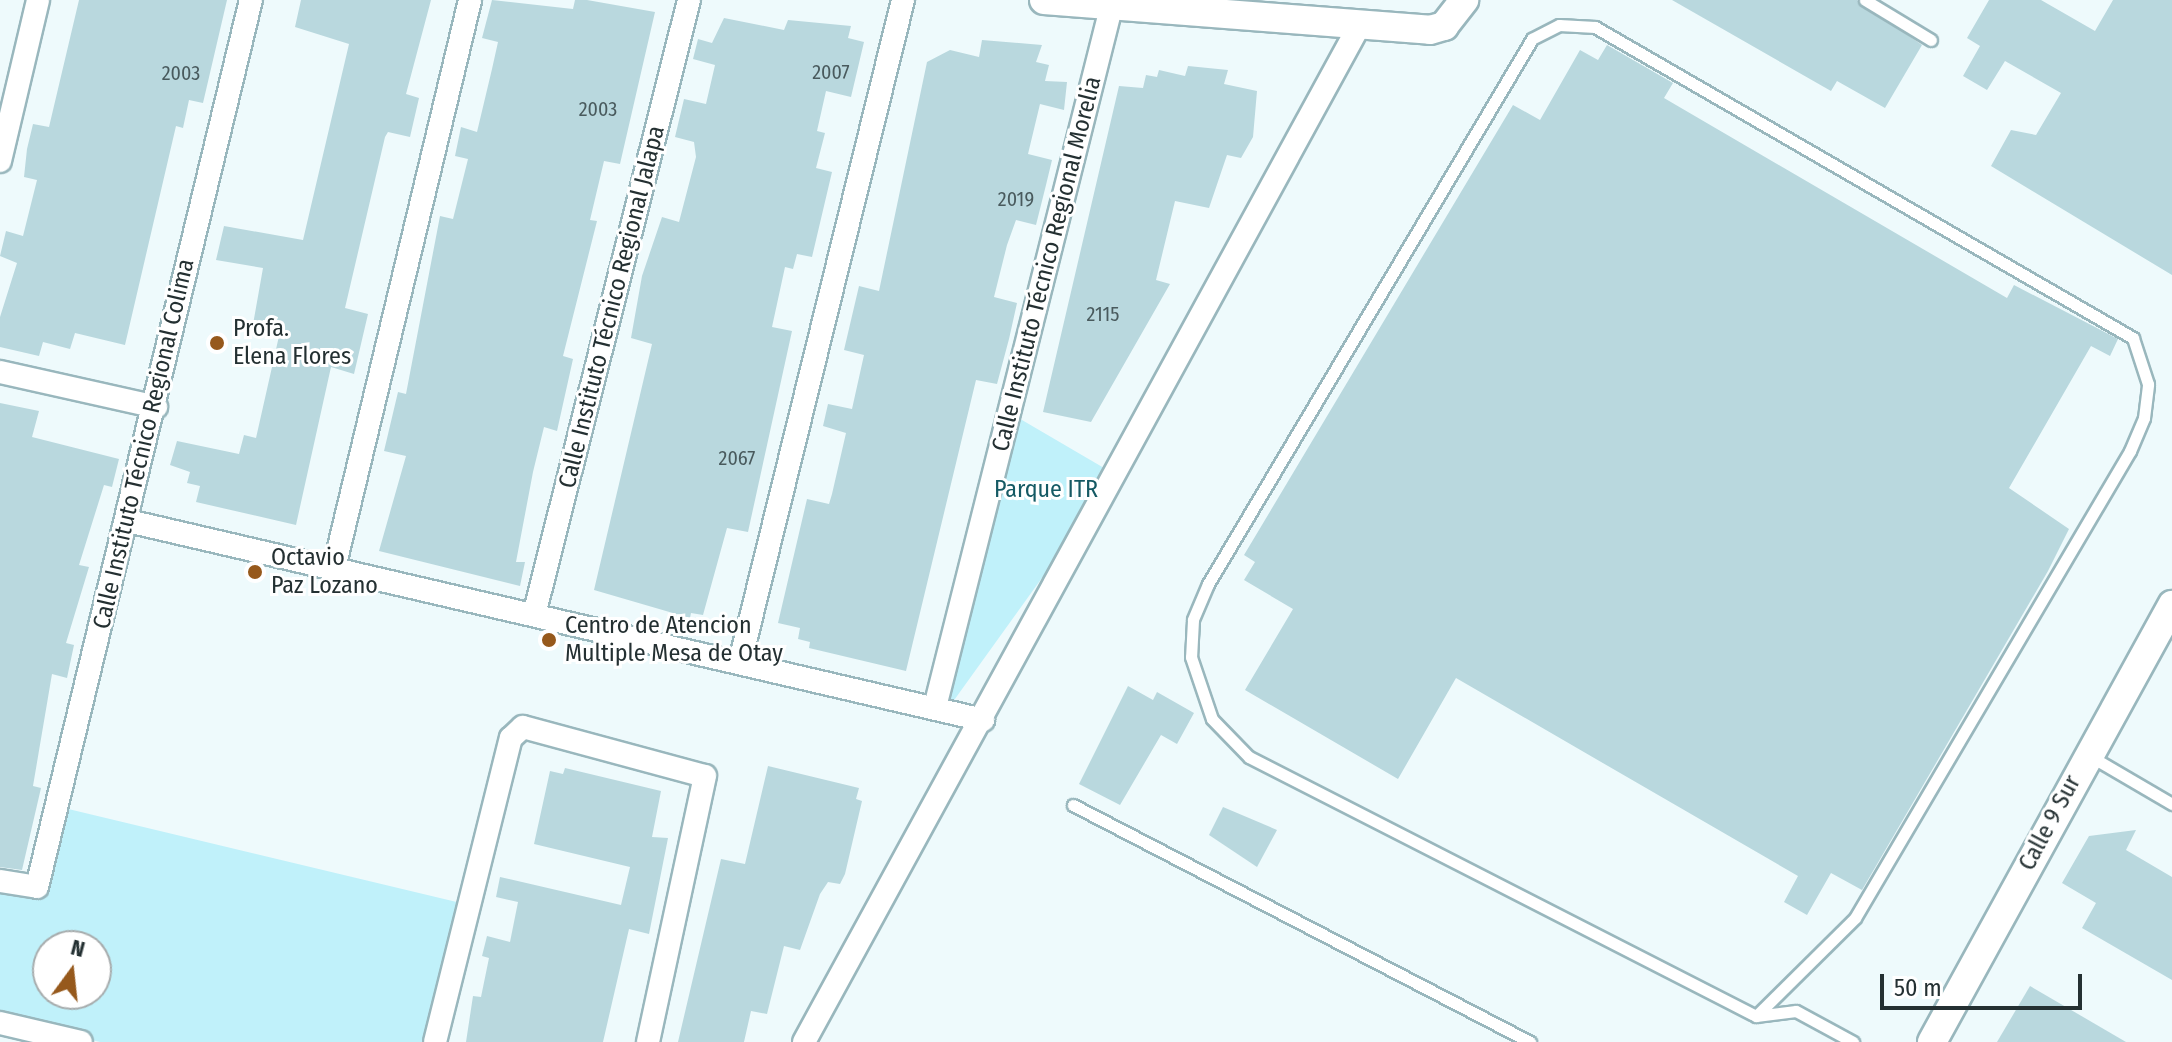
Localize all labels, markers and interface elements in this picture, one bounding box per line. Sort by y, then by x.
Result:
house number: 2007 [812,60,850,84]
house number: 2003 [162,61,200,85]
street label: Calle Instituto Técnico Regional Morelia [986,73,1108,455]
house number: 2003 [579,97,617,121]
street label: Calle Instituto Técnico Regional Jalapa [553,123,671,491]
house number: 2019 [998,187,1034,211]
street label: Calle Instituto Técnico Regional Colima [87,256,201,632]
house number: 2115 [1087,302,1119,326]
place label: Profa. Elena Flores [233,315,351,371]
marker: Profa. Elena Flores [208,334,226,352]
house number: 2067 [719,446,755,470]
park label: Parque ITR [994,476,1098,504]
place label: Octavio Paz Lozano [271,544,378,600]
marker: Octavio Paz Lozano [246,563,264,581]
place label: Centro de Atencion Multiple Mesa de Otay [565,612,783,668]
marker: Centro de Atencion Multiple Mesa de Otay [540,631,558,649]
street label: Calle 9 Sur [2013,770,2087,876]
north arrow [32,930,112,1010]
text: N [68,934,88,963]
scale bar [1884,958,2086,1008]
text: 50 m [1894,974,1942,1002]

